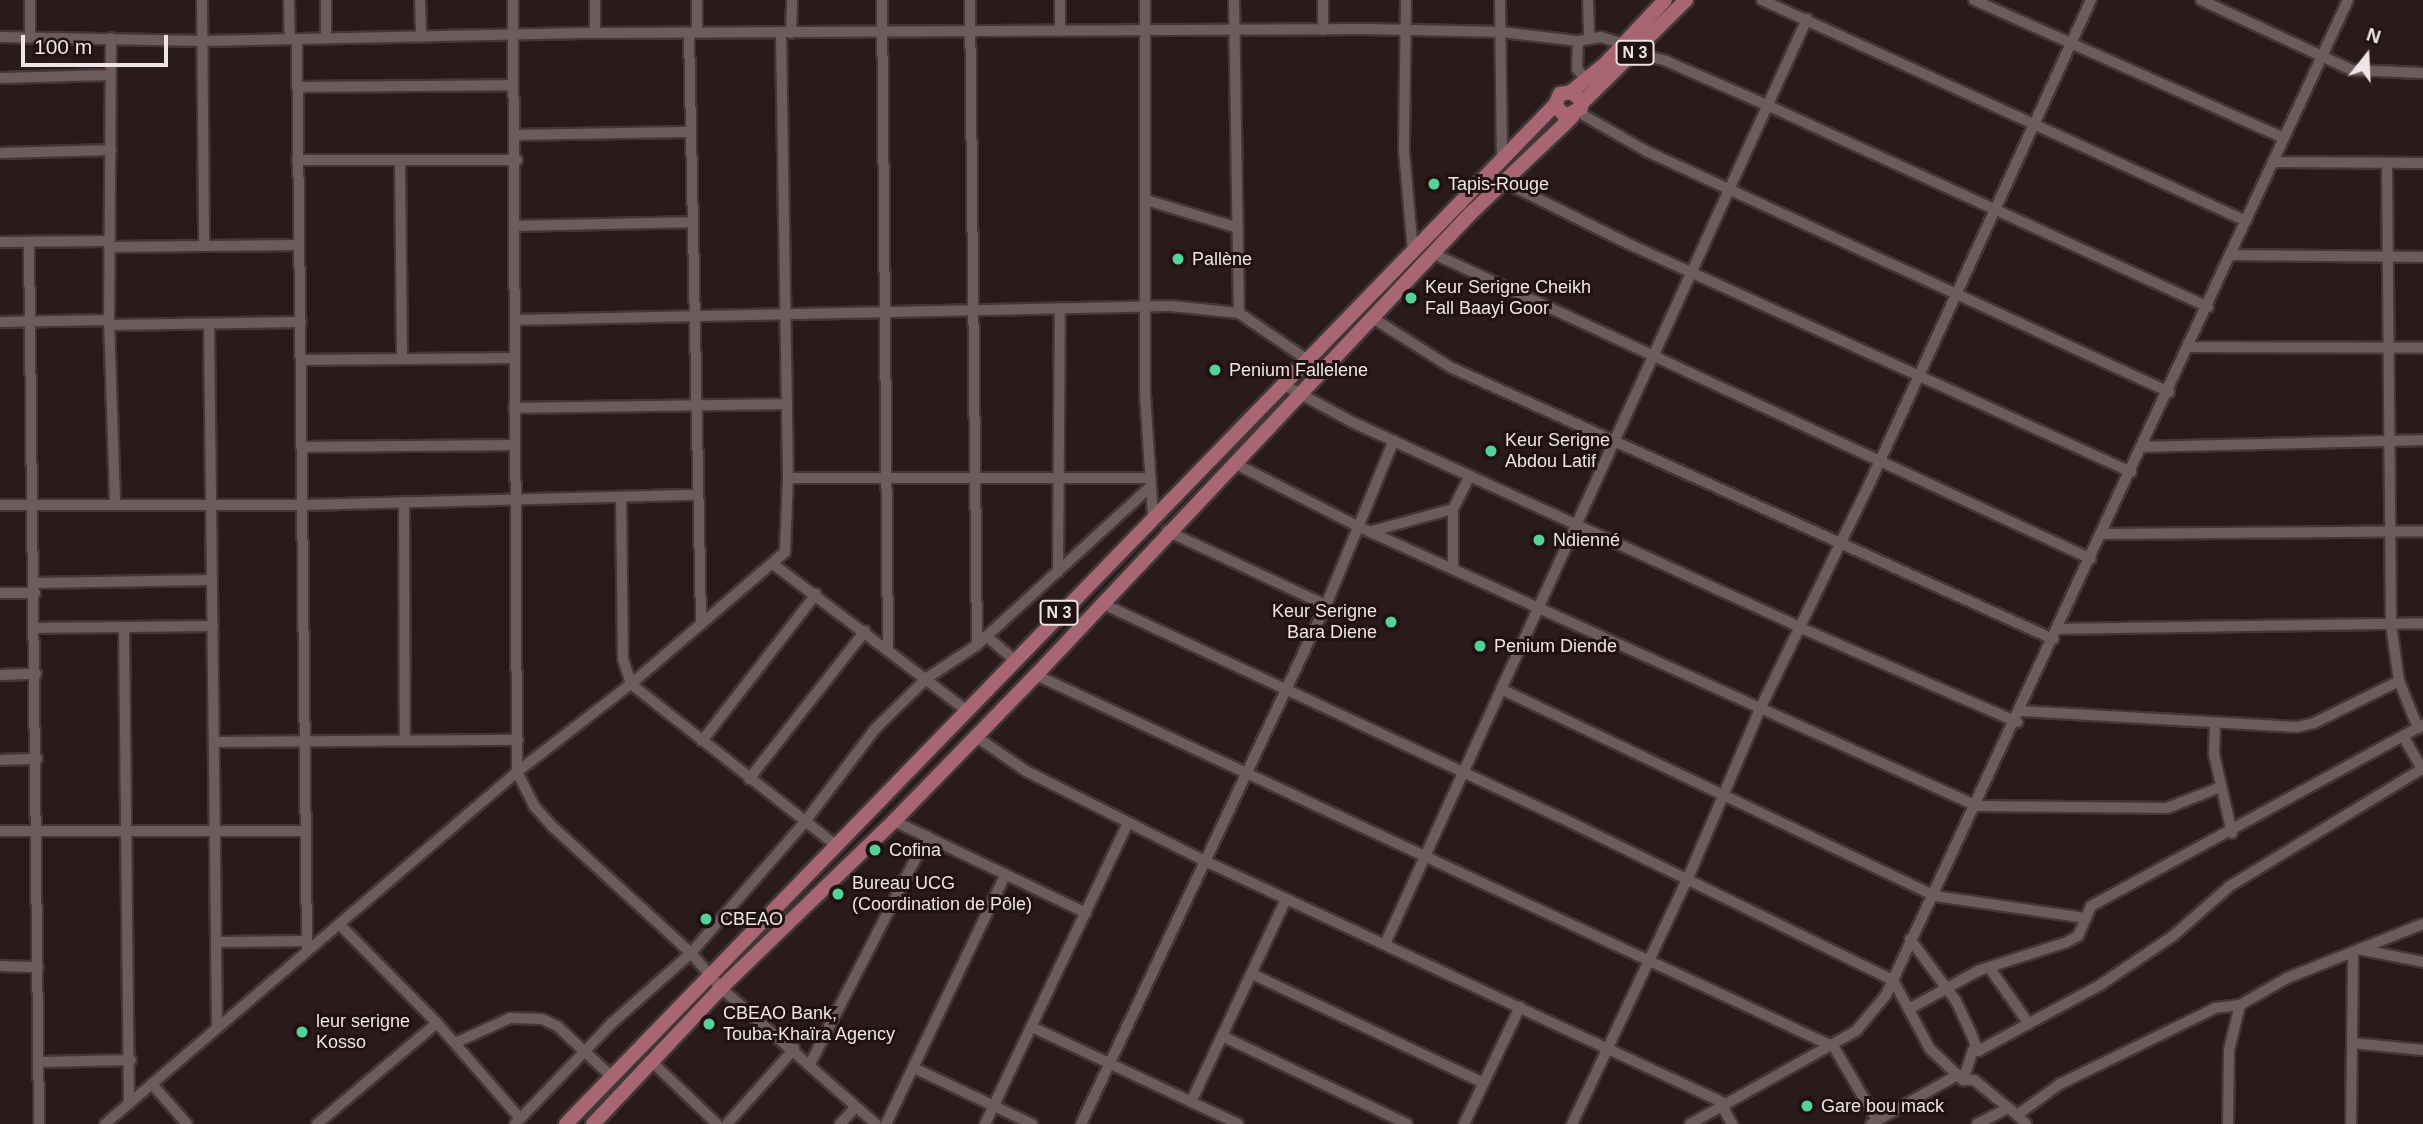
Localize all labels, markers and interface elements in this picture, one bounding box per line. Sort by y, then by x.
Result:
scale bar [24,21,172,65]
north arrow [2332,21,2402,91]
text: N [2364,23,2383,48]
text: 100 m [34,35,92,58]
road number: N 3 [1614,40,1656,66]
place label: Tapis-Rouge [1448,173,1549,195]
marker: Tapis-Rouge [1426,176,1442,192]
place label: Pallène [1192,248,1252,270]
marker: Pallène [1170,251,1186,267]
place label: Keur Serigne Cheikh Fall Baayi Goor [1425,277,1591,320]
marker: Keur Serigne Cheikh Fall Baayi Goor [1403,290,1419,306]
place label: Penium Fallelene [1229,359,1368,381]
marker: Penium Fallelene [1207,362,1223,378]
place label: Keur Serigne Abdou Latif [1505,430,1610,472]
marker: Keur Serigne Abdou Latif [1483,443,1499,459]
place label: Ndienné [1553,529,1620,551]
marker: Ndienné [1531,532,1547,548]
road number: N 3 [1038,600,1080,626]
place label: Keur Serigne Bara Diene [1272,601,1377,644]
marker: Keur Serigne Bara Diene [1383,614,1399,630]
place label: Penium Diende [1494,635,1617,657]
marker: Penium Diende [1472,638,1488,654]
place label: Cofina [889,839,941,861]
marker: Cofina [867,842,883,858]
place label: Bureau UCG (Coordination de Pôle) [852,873,1032,916]
marker: Bureau UCG (Coordination de Pôle) [830,886,846,902]
place label: CBEAO [720,908,783,930]
marker: CBEAO [698,911,714,927]
place label: CBEAO Bank, Touba-Khaïra Agency [723,1003,896,1046]
place label: leur serigne Kosso [316,1011,410,1054]
marker: CBEAO Bank, Touba-Khaïra Agency [701,1016,717,1032]
marker: leur serigne Kosso [294,1024,310,1040]
place label: Gare bou mack [1821,1095,1944,1117]
marker: Gare bou mack [1799,1098,1815,1114]

